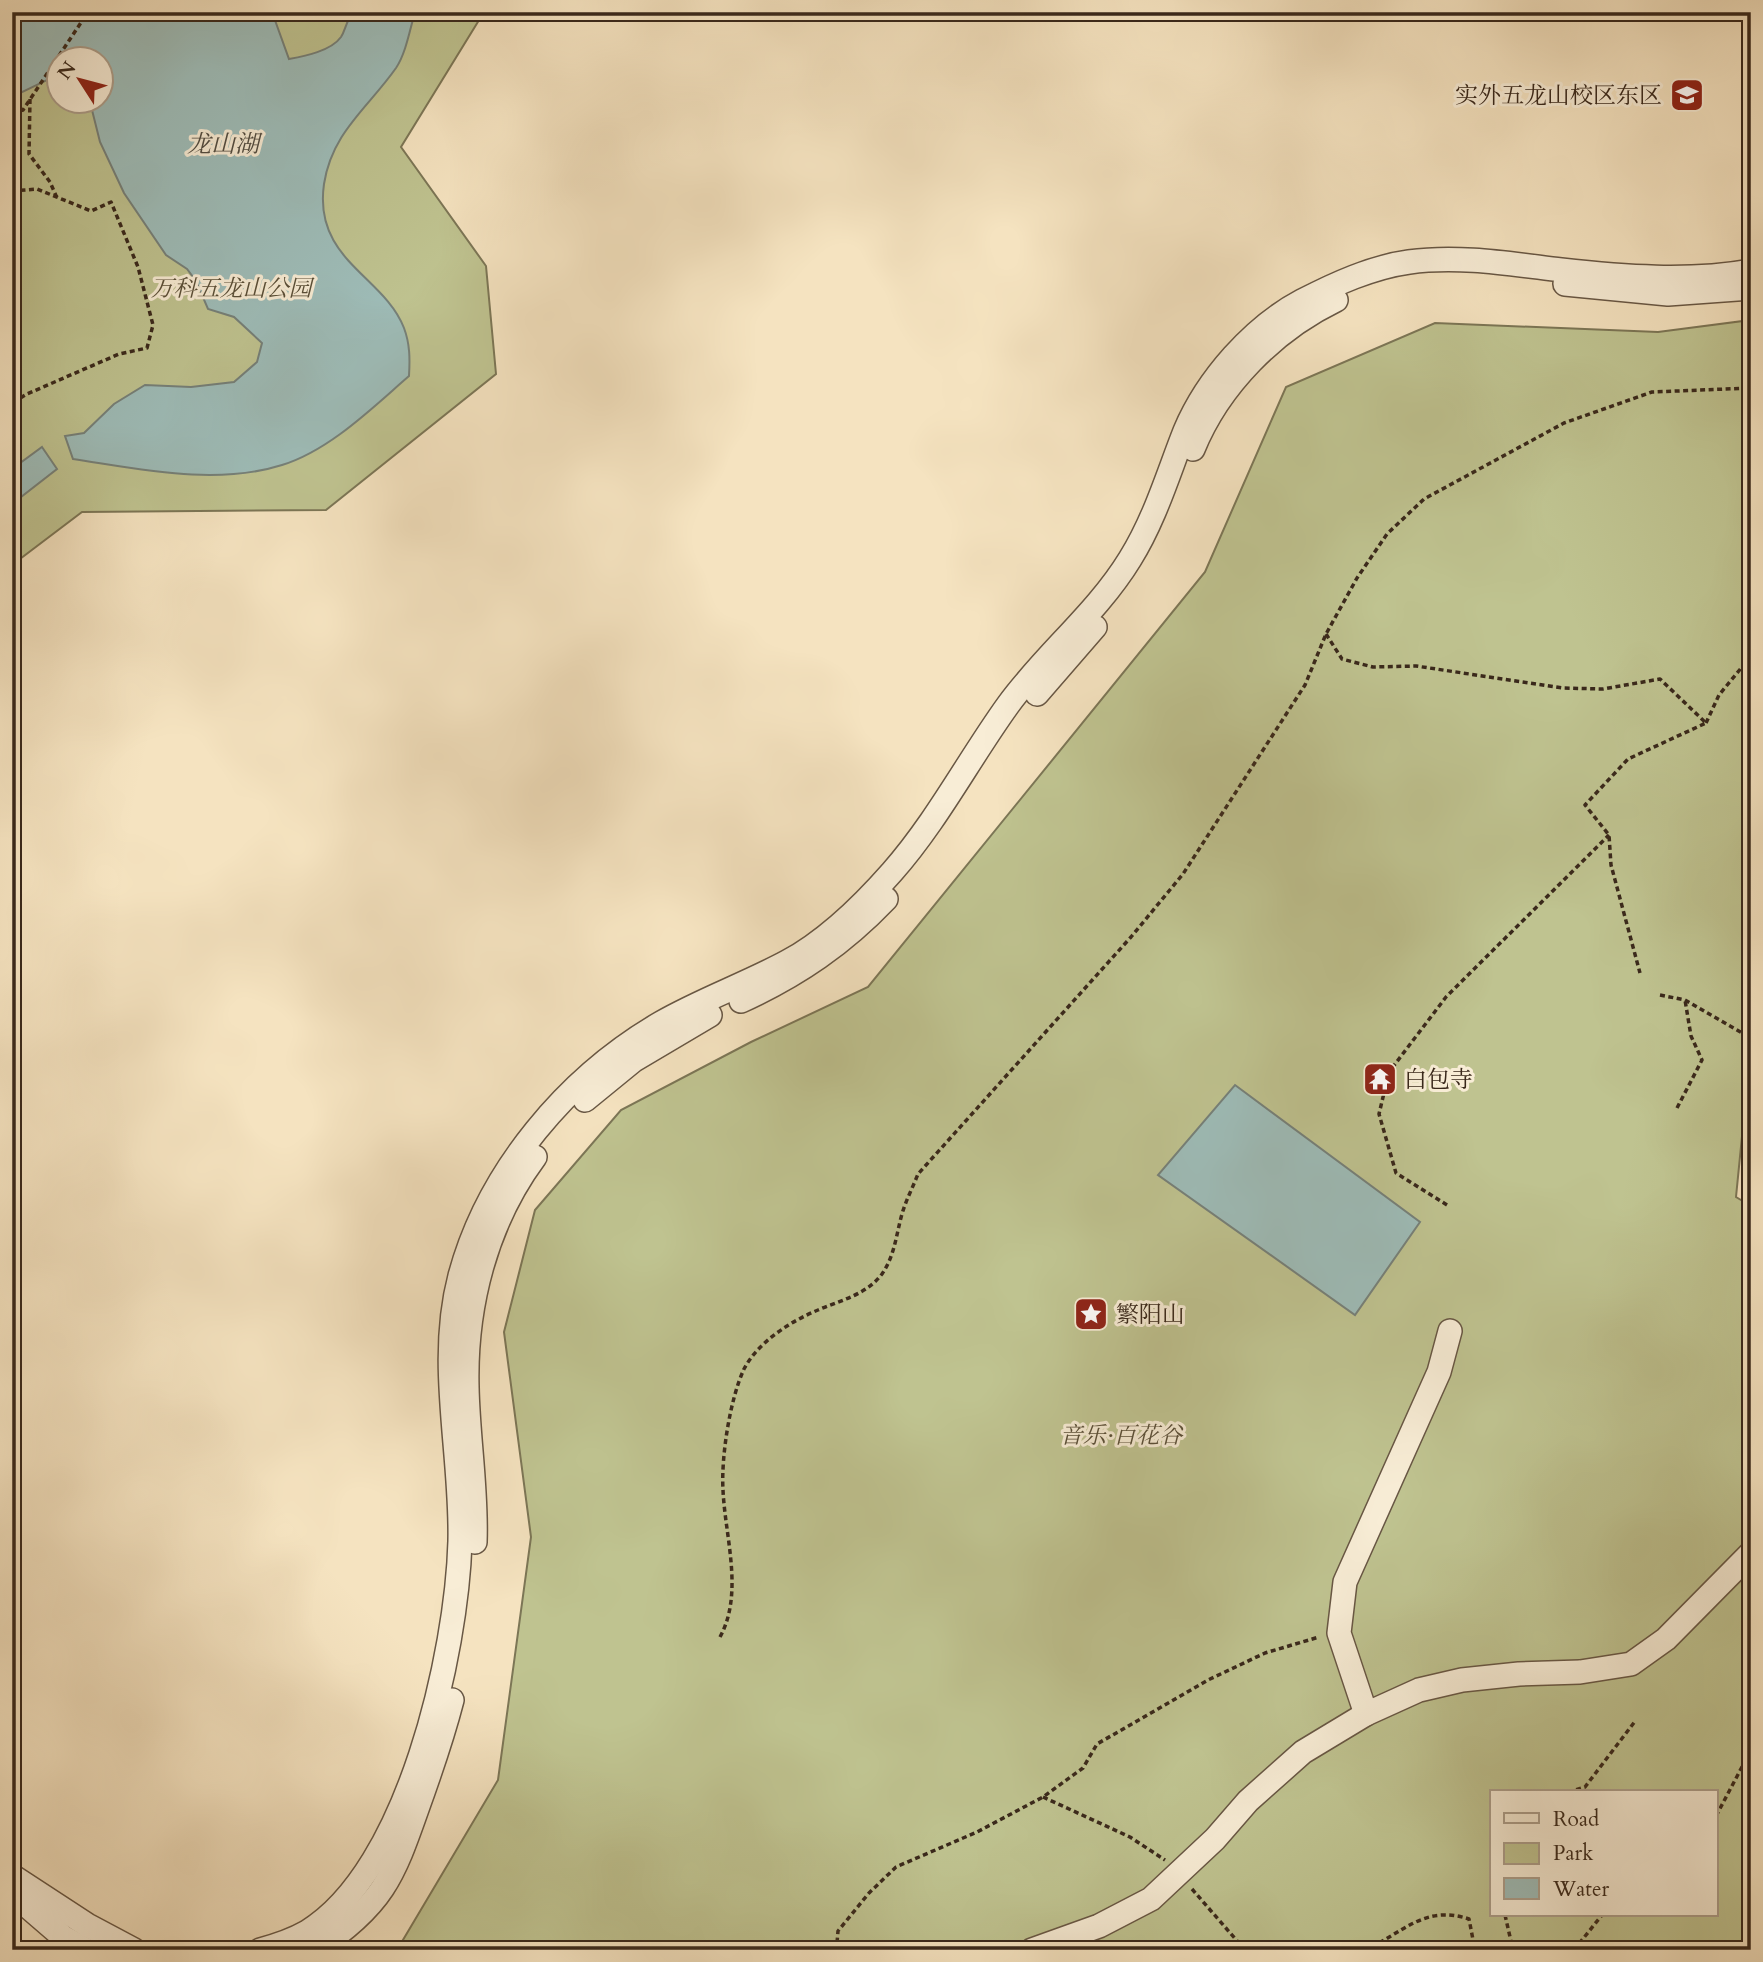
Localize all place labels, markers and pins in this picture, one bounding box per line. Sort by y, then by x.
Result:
school or university icon: 实外五龙山校区东区 [1668,76,1706,114]
place label: 实外五龙山校区东区 [1455,80,1662,111]
temple icon: 白包寺 [1361,1060,1399,1098]
place label: 白包寺 [1404,1064,1473,1095]
place icon: 繁阳山 [1072,1295,1110,1333]
place label: 繁阳山 [1116,1299,1185,1330]

